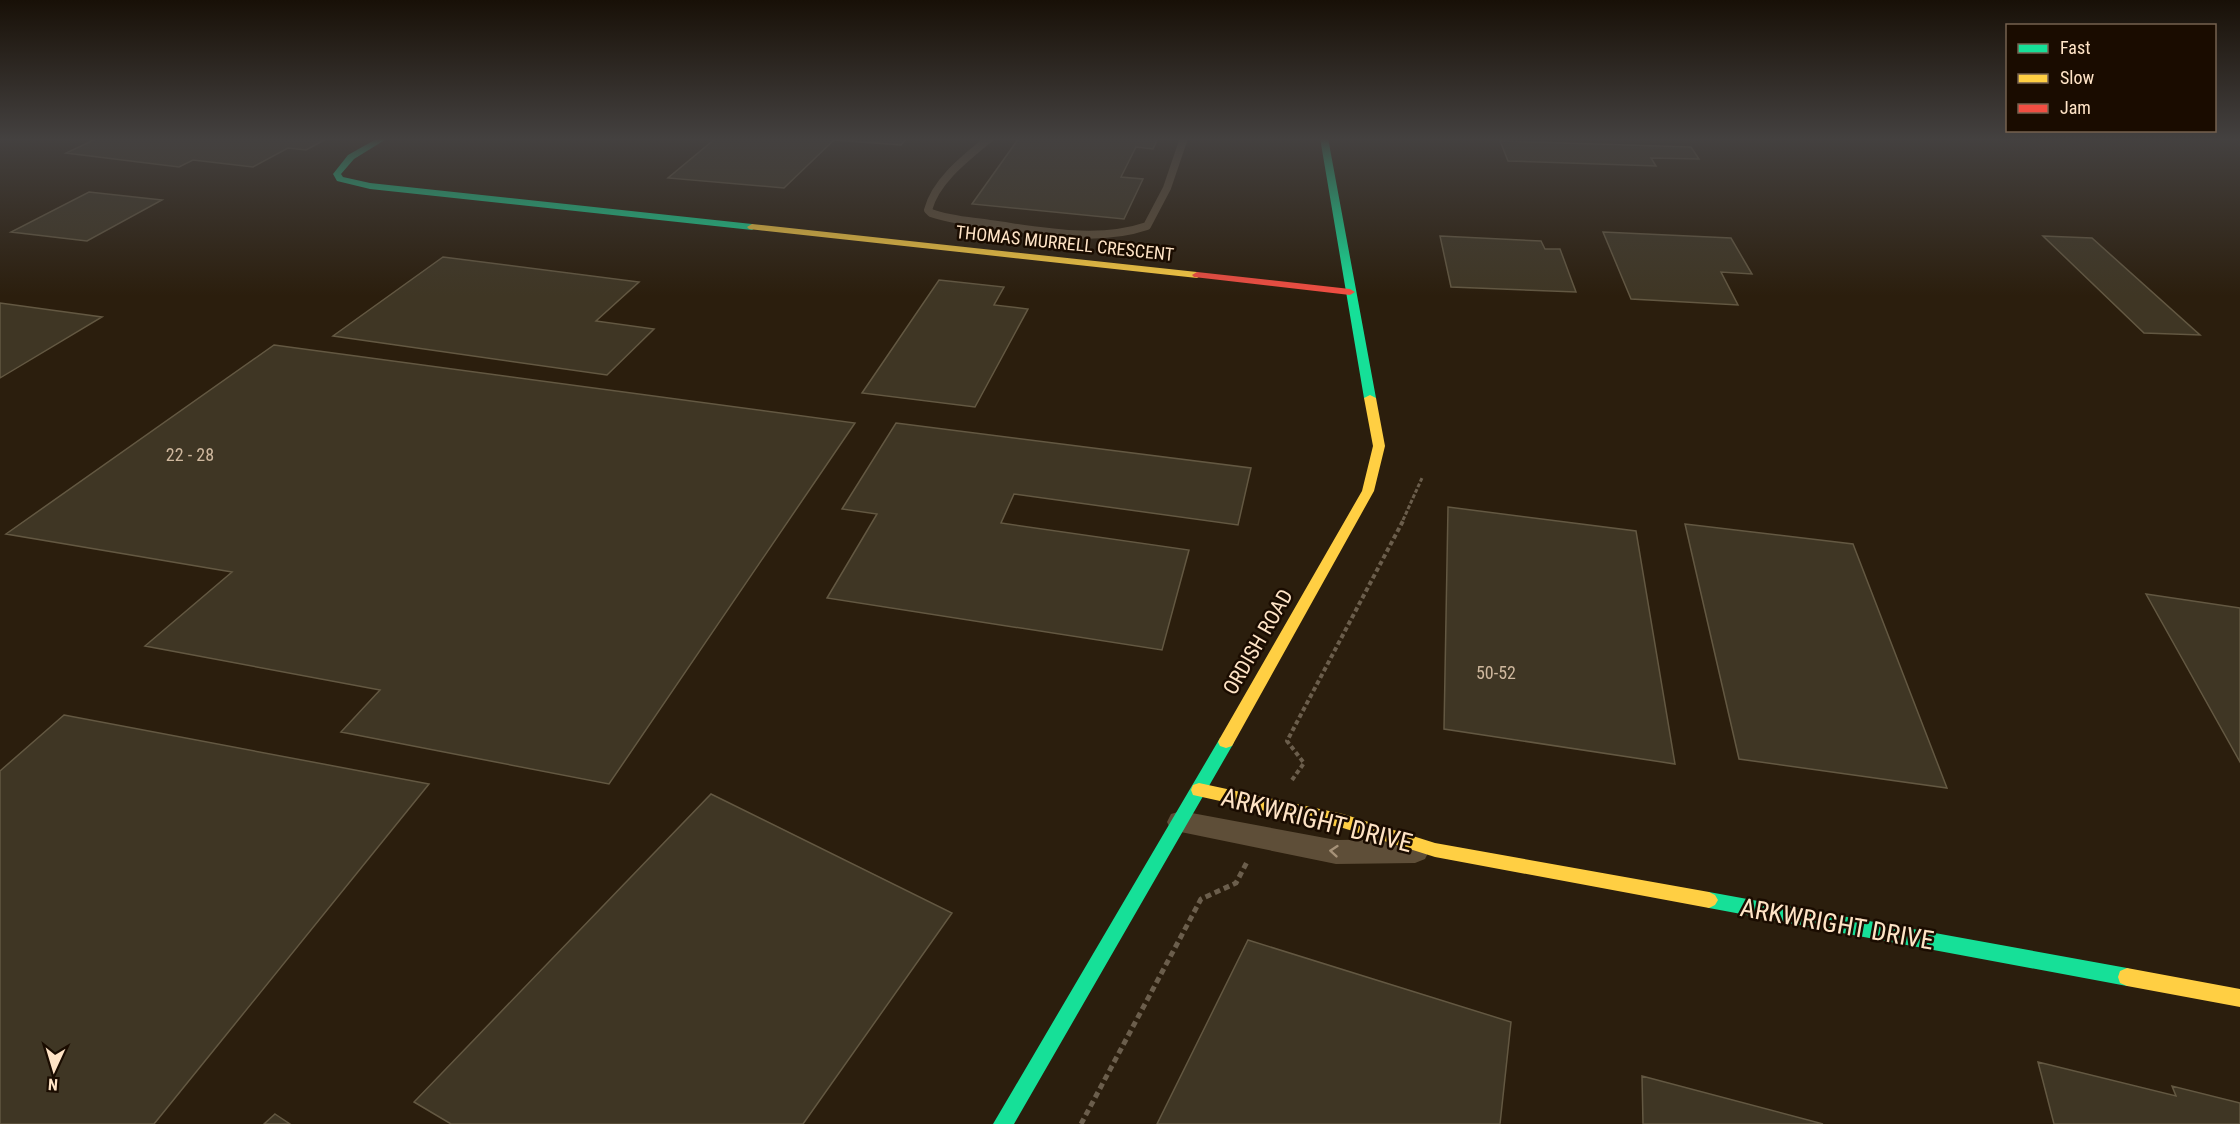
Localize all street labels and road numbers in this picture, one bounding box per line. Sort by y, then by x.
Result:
street label: THOMAS MURRELL CRESCENT [955,221,1175,265]
street label: ORDISH ROAD [1218,585,1298,699]
street label: ARKWRIGHT DRIVE [1218,782,1416,858]
street label: ARKWRIGHT DRIVE [1738,892,1936,956]

